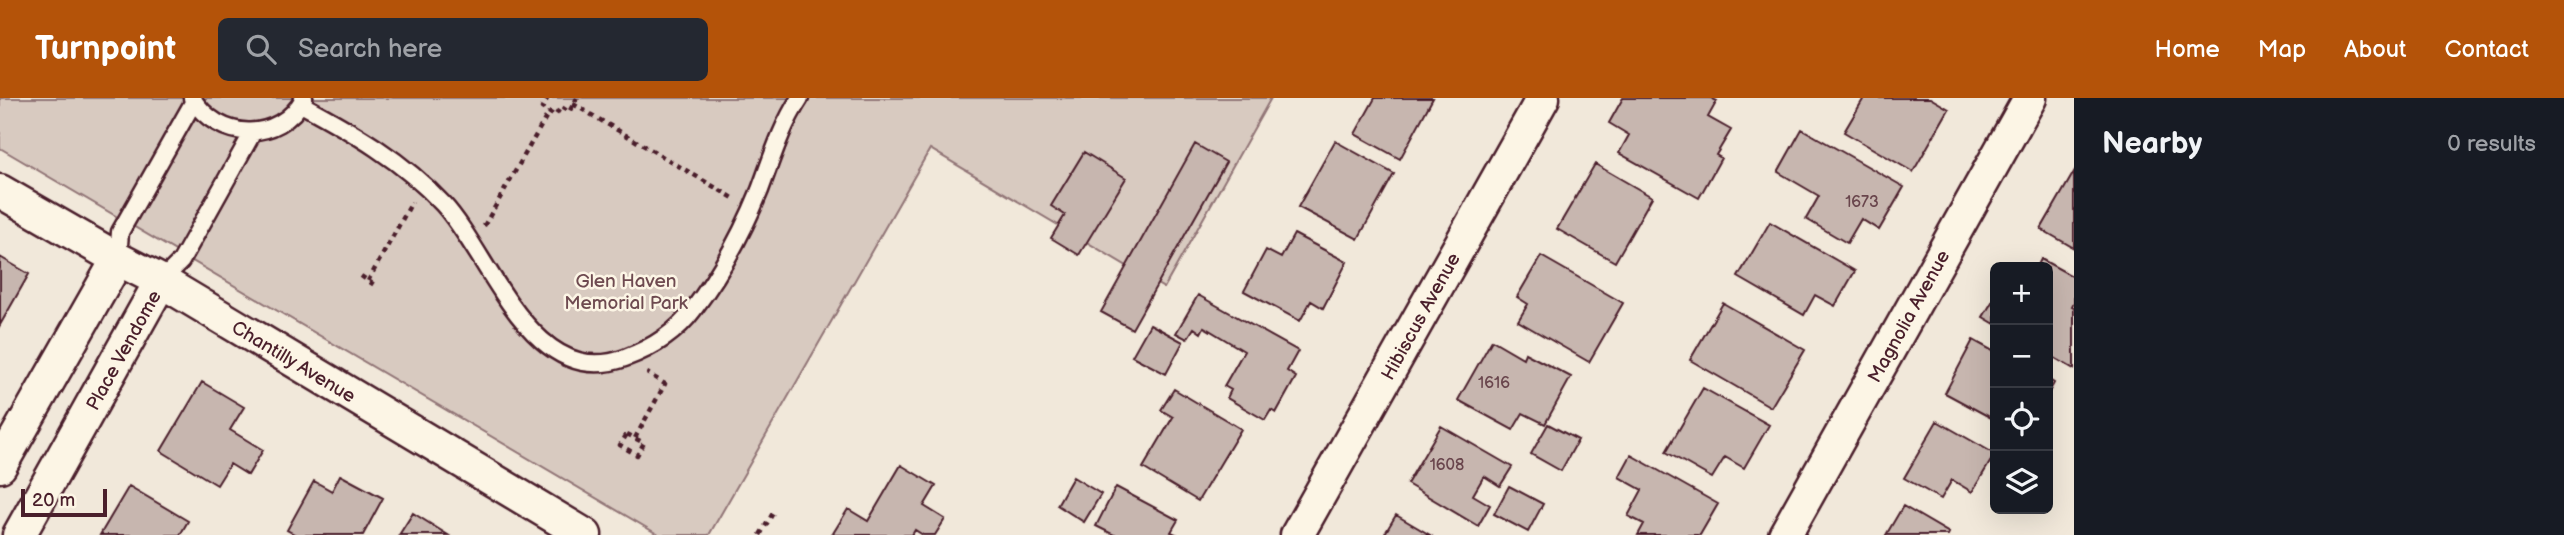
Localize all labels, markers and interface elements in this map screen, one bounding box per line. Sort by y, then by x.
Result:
search box [218,18,708,81]
text: Turnpoint [35,29,176,69]
icon: search [242,30,280,68]
text: Search here [298,34,442,65]
text: Home [2155,35,2220,64]
text: Map [2258,35,2306,64]
text: About [2344,35,2406,64]
text: Contact [2444,35,2529,64]
text: Nearby [2102,126,2202,162]
text: 0 results [2447,130,2536,158]
house number: 1673 [1845,193,1879,212]
street label: Magnolia Avenue [1863,246,1955,387]
street label: Hibiscus Avenue [1377,249,1466,384]
map controls [1990,262,2053,514]
button: + [1990,262,2053,325]
park label: Glen Haven Memorial Park [564,270,689,315]
street label: Place Vendome [82,287,167,415]
street label: Chantilly Avenue [227,316,359,408]
button: − [1990,325,2053,388]
house number: 1616 [1478,374,1510,393]
button: locate [1990,388,2053,451]
button: layers [1990,451,2053,514]
house number: 1608 [1430,456,1464,475]
scale bar [21,486,107,518]
text: 20 m [32,489,75,512]

